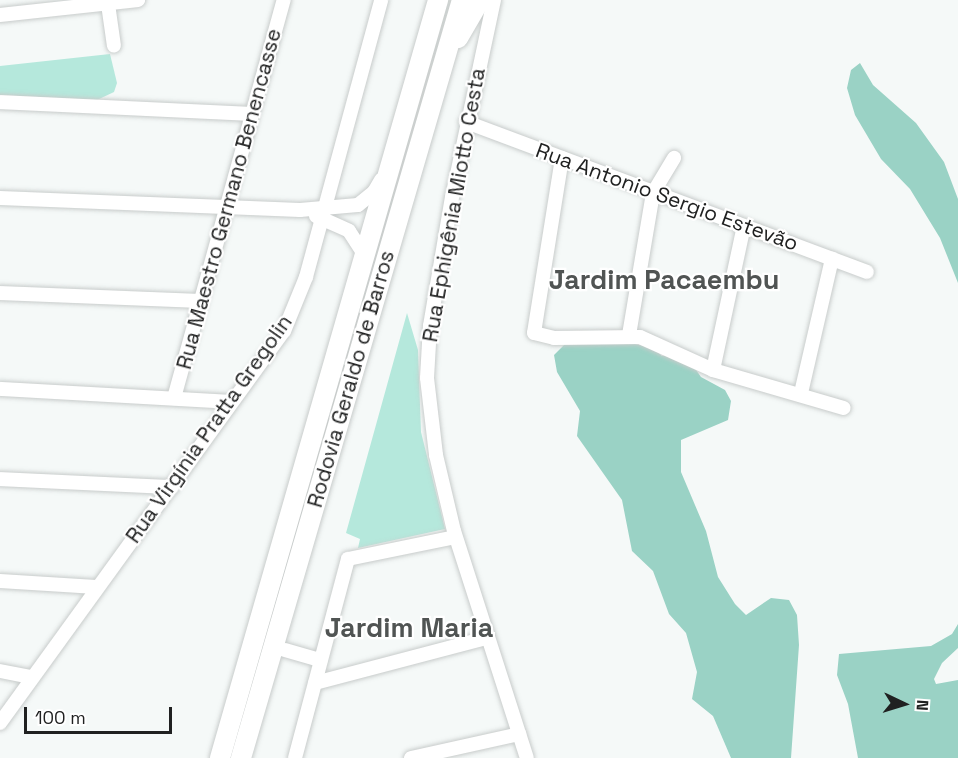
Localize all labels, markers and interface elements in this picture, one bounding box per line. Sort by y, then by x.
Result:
street label: Rua Maestro Germano Benencasse [171,26,287,372]
street label: Rua Ephigênia Miotto Cesta [417,66,491,344]
street label: Rua Antonio Sergio Estevão [532,138,802,256]
street label: Rodovia Geraldo de Barros [302,248,400,510]
district label: Jardim Pacaembu [549,264,779,296]
street label: Rua Virgínia Pratta Gregolin [120,310,298,548]
district label: Jardim Maria [325,612,493,644]
north arrow [874,674,934,734]
scale bar [27,695,176,733]
text: N [912,699,933,711]
text: 100 m [35,706,86,729]

